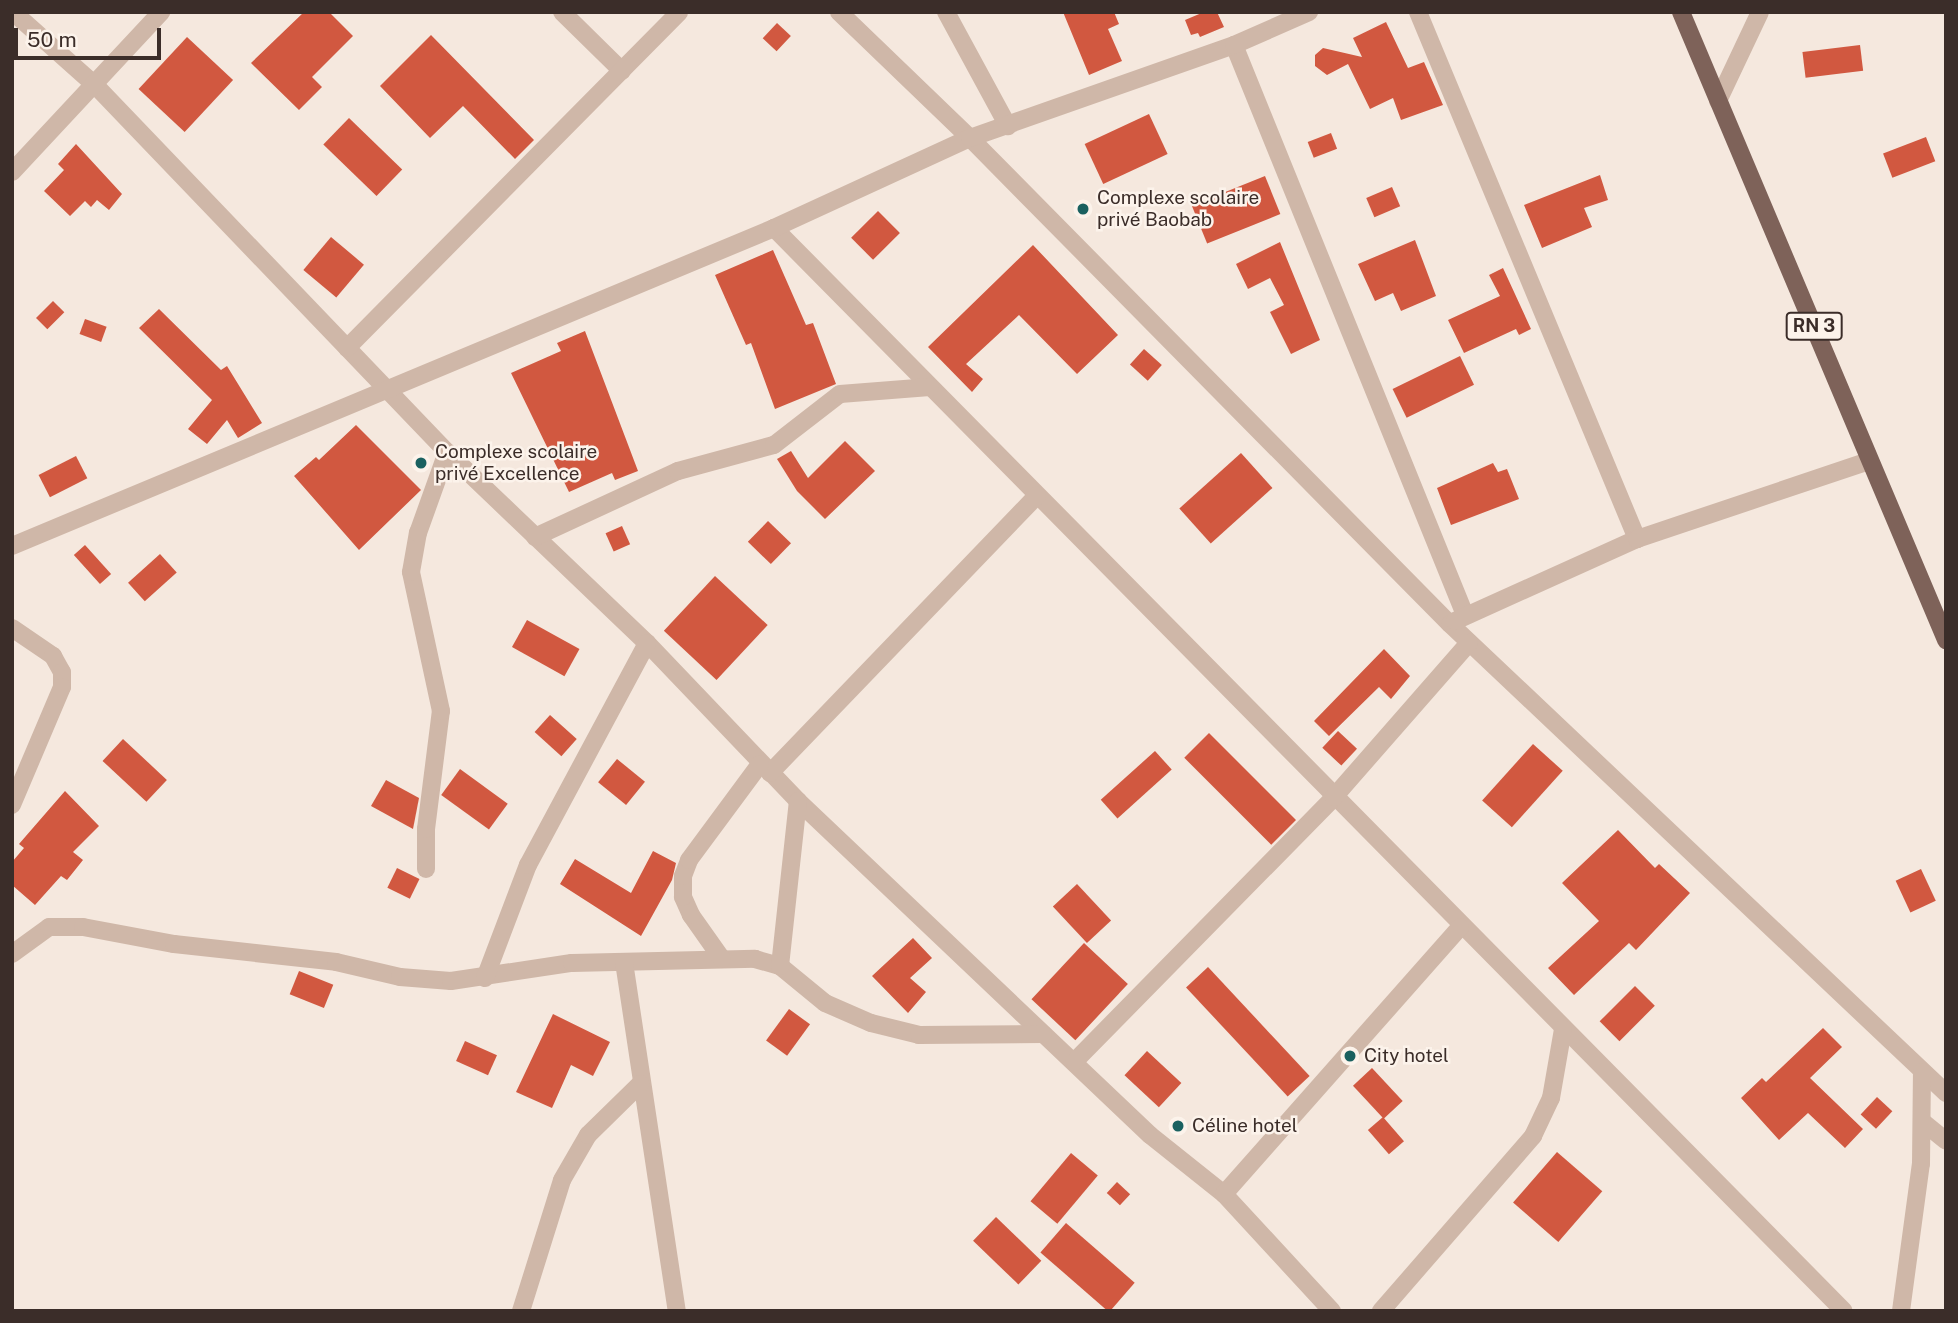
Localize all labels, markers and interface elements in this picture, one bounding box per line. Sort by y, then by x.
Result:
scale bar [18,14,164,58]
text: 50 m [27,27,77,52]
place label: Complexe scolaire privé Baobab [1097,187,1259,231]
marker: Complexe scolaire privé Baobab [1075,201,1091,217]
road number: RN 3 [1784,312,1844,340]
place label: Complexe scolaire privé Excellence [435,441,597,485]
marker: Complexe scolaire privé Excellence [413,455,429,471]
place label: City hotel [1364,1045,1449,1067]
marker: City hotel [1342,1048,1358,1064]
place label: Céline hotel [1192,1115,1298,1137]
marker: Céline hotel [1170,1118,1186,1134]

